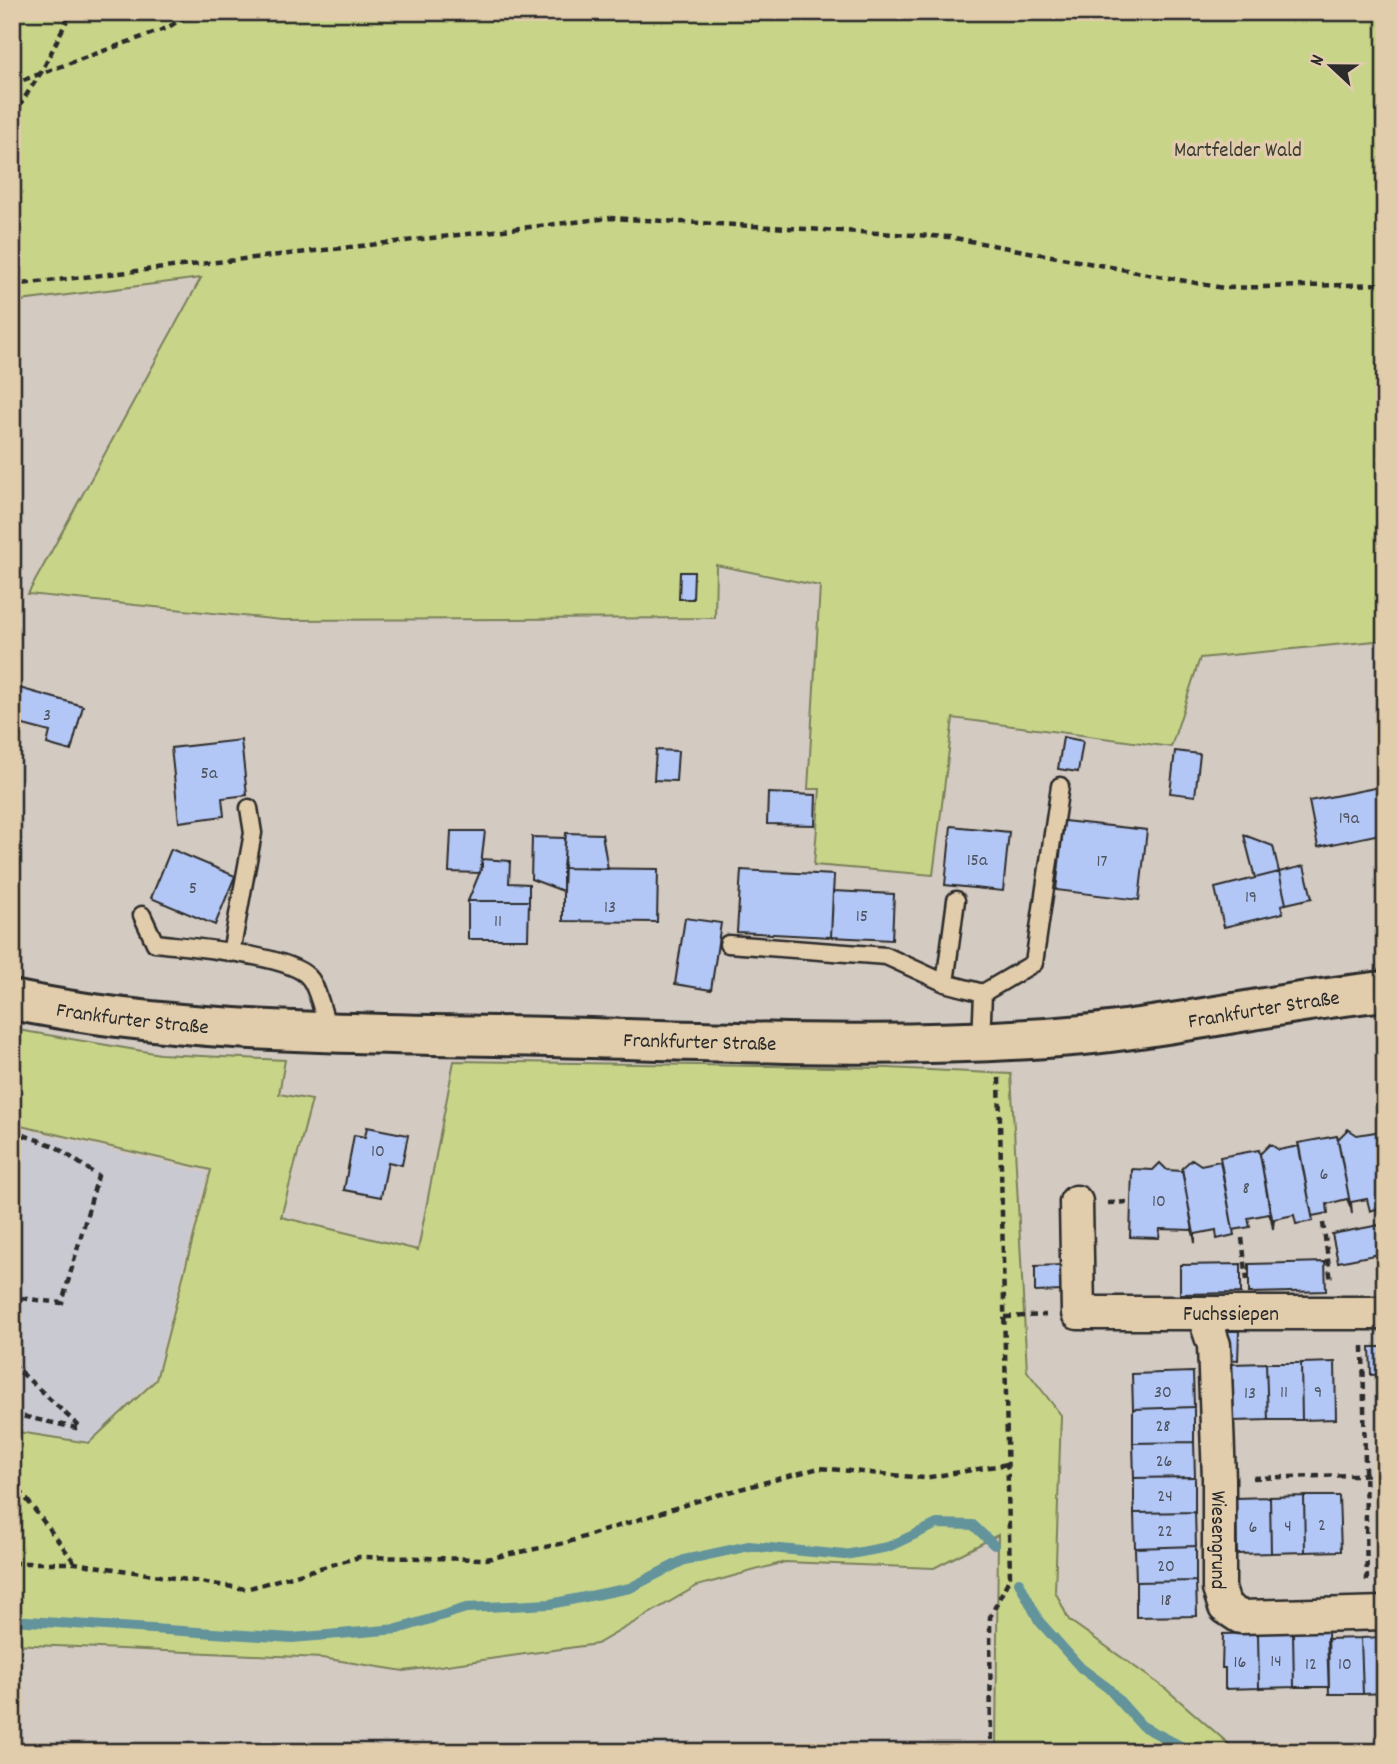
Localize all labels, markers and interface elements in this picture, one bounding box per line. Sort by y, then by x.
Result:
north arrow [1296,32,1366,102]
text: N [1304,52,1333,70]
park label: Martfelder Wald [1174,137,1302,167]
house number: 3 [43,704,51,729]
house number: 5a [201,762,218,787]
house number: 19a [1339,807,1360,832]
house number: 15a [967,849,988,874]
house number: 17 [1097,850,1108,875]
house number: 5 [189,877,197,902]
house number: 19 [1245,886,1257,911]
house number: 13 [604,896,616,921]
house number: 15 [856,905,868,930]
house number: 11 [494,910,502,935]
street label: Frankfurter Straße [1186,985,1342,1038]
street label: Frankfurter Straße [54,996,210,1044]
street label: Frankfurter Straße [623,1027,777,1061]
house number: 10 [371,1140,385,1165]
house number: 6 [1320,1163,1328,1188]
house number: 8 [1242,1177,1250,1202]
house number: 10 [1152,1190,1166,1215]
street label: Fuchssiepen [1183,1301,1279,1331]
house number: 30 [1154,1381,1172,1406]
house number: 11 [1280,1381,1288,1406]
house number: 9 [1314,1381,1322,1406]
house number: 13 [1244,1382,1256,1407]
house number: 28 [1155,1415,1171,1440]
house number: 26 [1156,1450,1172,1475]
house number: 24 [1157,1485,1173,1510]
street label: Wiesengrund [1201,1491,1231,1589]
house number: 2 [1318,1514,1326,1539]
house number: 4 [1284,1515,1292,1540]
house number: 6 [1249,1516,1257,1541]
house number: 22 [1157,1520,1173,1545]
house number: 20 [1157,1555,1175,1580]
house number: 18 [1160,1589,1172,1614]
house number: 14 [1270,1650,1282,1675]
house number: 16 [1234,1651,1246,1676]
house number: 12 [1305,1653,1317,1678]
house number: 10 [1338,1653,1352,1678]

